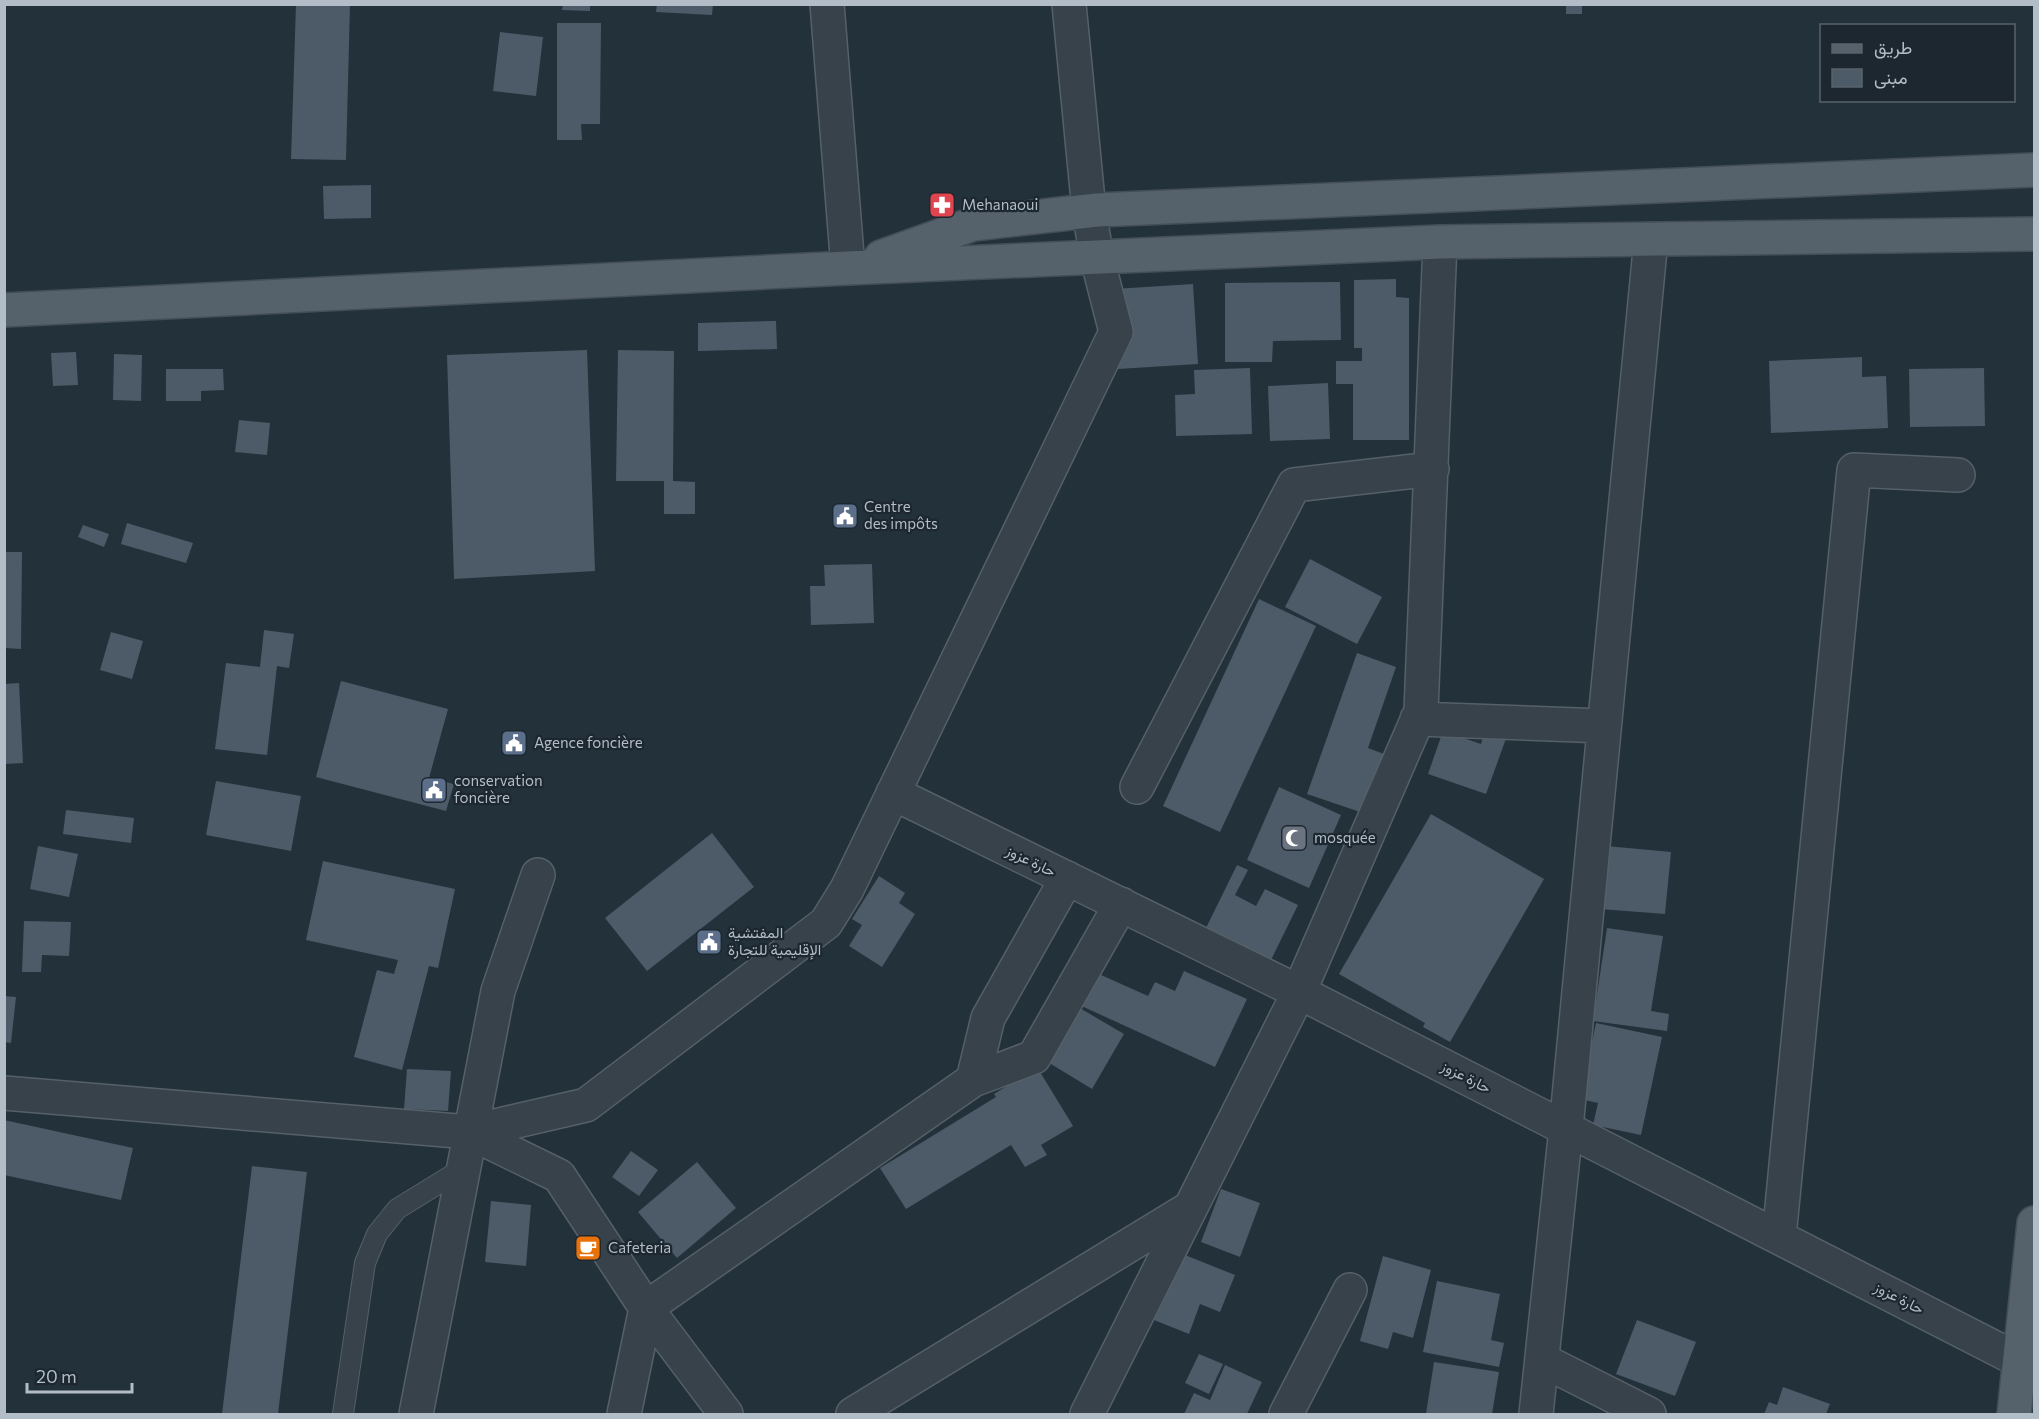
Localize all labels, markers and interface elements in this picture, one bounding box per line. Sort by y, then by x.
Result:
legend [1820,24,2015,102]
text: طريق [1874,36,1912,59]
text: مبنى [1874,66,1908,89]
pharmacy icon: Mehanaoui [927,190,957,220]
place label: Mehanaoui [962,195,1038,213]
place label: Centre des impôts [864,497,938,532]
public building icon: Centre des impôts [830,501,860,531]
public building icon: Agence foncière [499,728,529,758]
place label: Agence foncière [534,733,643,751]
place label: conservation foncière [454,771,543,806]
public building icon: conservation foncière [419,775,449,805]
mosque icon: mosquée [1279,823,1309,853]
place label: mosquée [1314,828,1376,846]
street label: حارة عزوز [1002,840,1059,881]
place label: المفتشية الإقليمية للتجارة [728,923,821,960]
public building icon: المفتشية الإقليمية للتجارة [694,927,724,957]
street label: حارة عزوز [1437,1056,1494,1097]
cafe icon: Cafeteria [573,1233,603,1263]
place label: Cafeteria [608,1238,671,1256]
street label: حارة عزوز [1870,1277,1927,1318]
scale bar [27,1356,132,1394]
text: 20 m [36,1365,77,1387]

